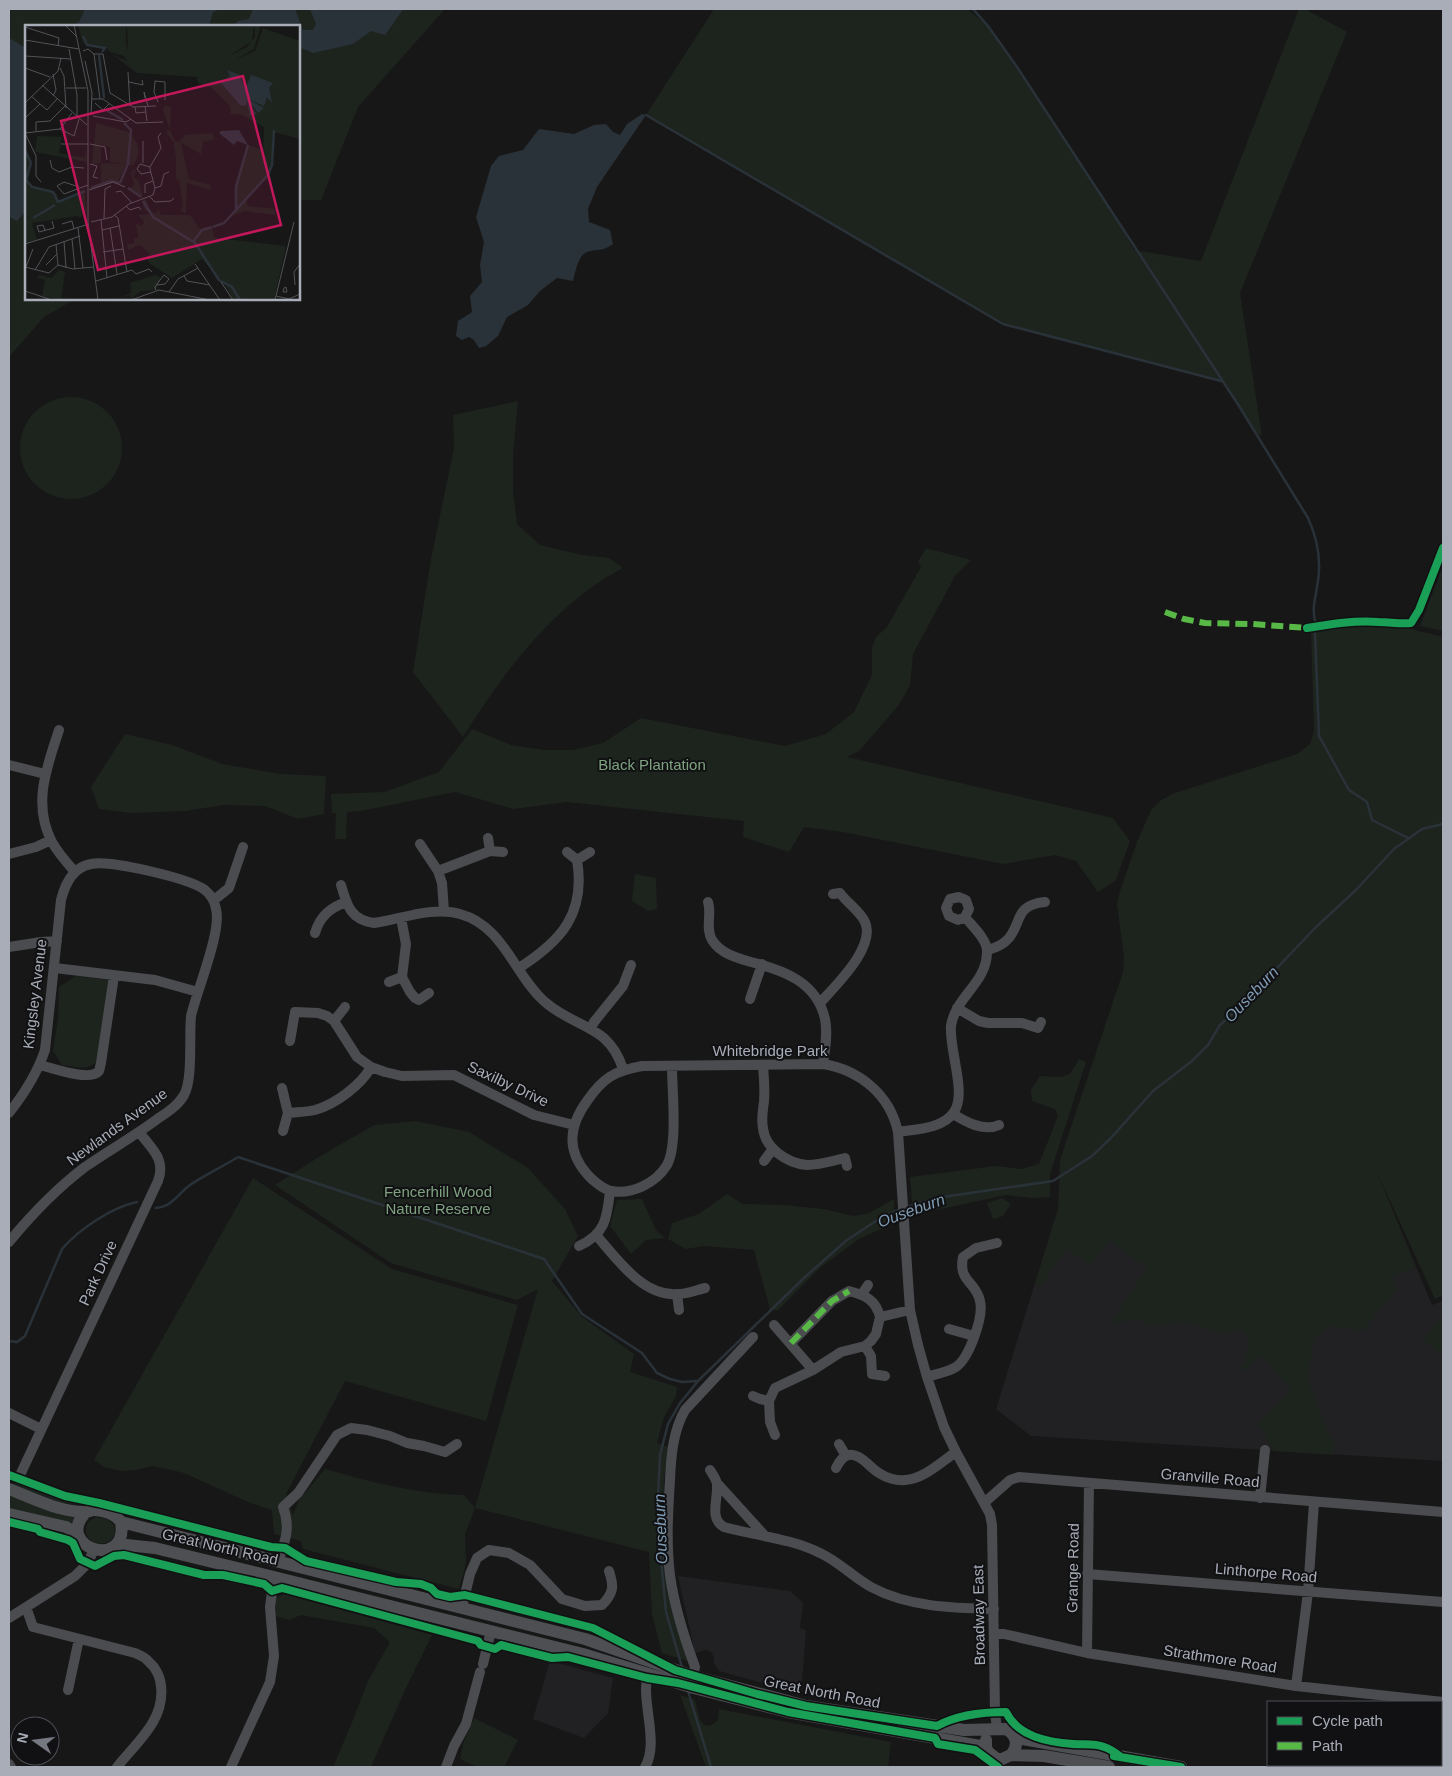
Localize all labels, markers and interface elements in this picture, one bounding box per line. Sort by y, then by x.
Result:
inset map [25,25,300,300]
park label: Black Plantation [598,756,706,773]
street label: Kingsley Avenue [19,938,50,1050]
water label: Ouseburn [1221,963,1282,1026]
street label: Whitebridge Park [712,1042,828,1059]
street label: Saxilby Drive [465,1057,551,1110]
street label: Newlands Avenue [63,1085,170,1169]
park label: Fencerhill Wood Nature Reserve [384,1183,492,1217]
water label: Ouseburn [875,1190,947,1230]
street label: Park Drive [75,1237,120,1308]
street label: Granville Road [1160,1465,1260,1490]
water label: Ouseburn [651,1493,670,1564]
street label: Grange Road [1063,1523,1082,1613]
street label: Great North Road [161,1525,280,1568]
street label: Linthorpe Road [1214,1560,1318,1585]
street label: Broadway East [969,1564,988,1666]
street label: Strathmore Road [1162,1641,1278,1676]
street label: Great North Road [762,1672,882,1711]
legend [1267,1701,1442,1766]
text: Cycle path [1312,1712,1383,1729]
north arrow [10,1716,60,1766]
text: N [13,1731,31,1745]
text: Path [1312,1737,1343,1754]

